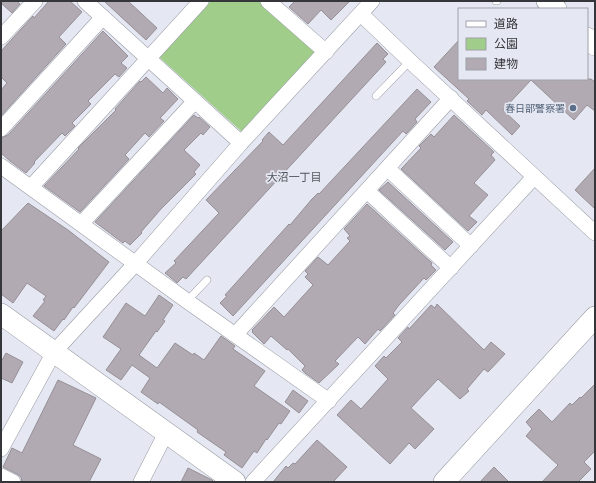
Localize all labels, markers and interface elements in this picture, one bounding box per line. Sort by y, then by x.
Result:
legend [458,8,588,80]
text: 道路 [494,16,518,32]
text: 公園 [494,36,518,52]
text: 建物 [494,56,518,72]
place label: 春日部警察署 [505,102,565,115]
marker: 春日部警察署 [568,103,578,113]
district label: 大沼一丁目 [267,170,322,184]

